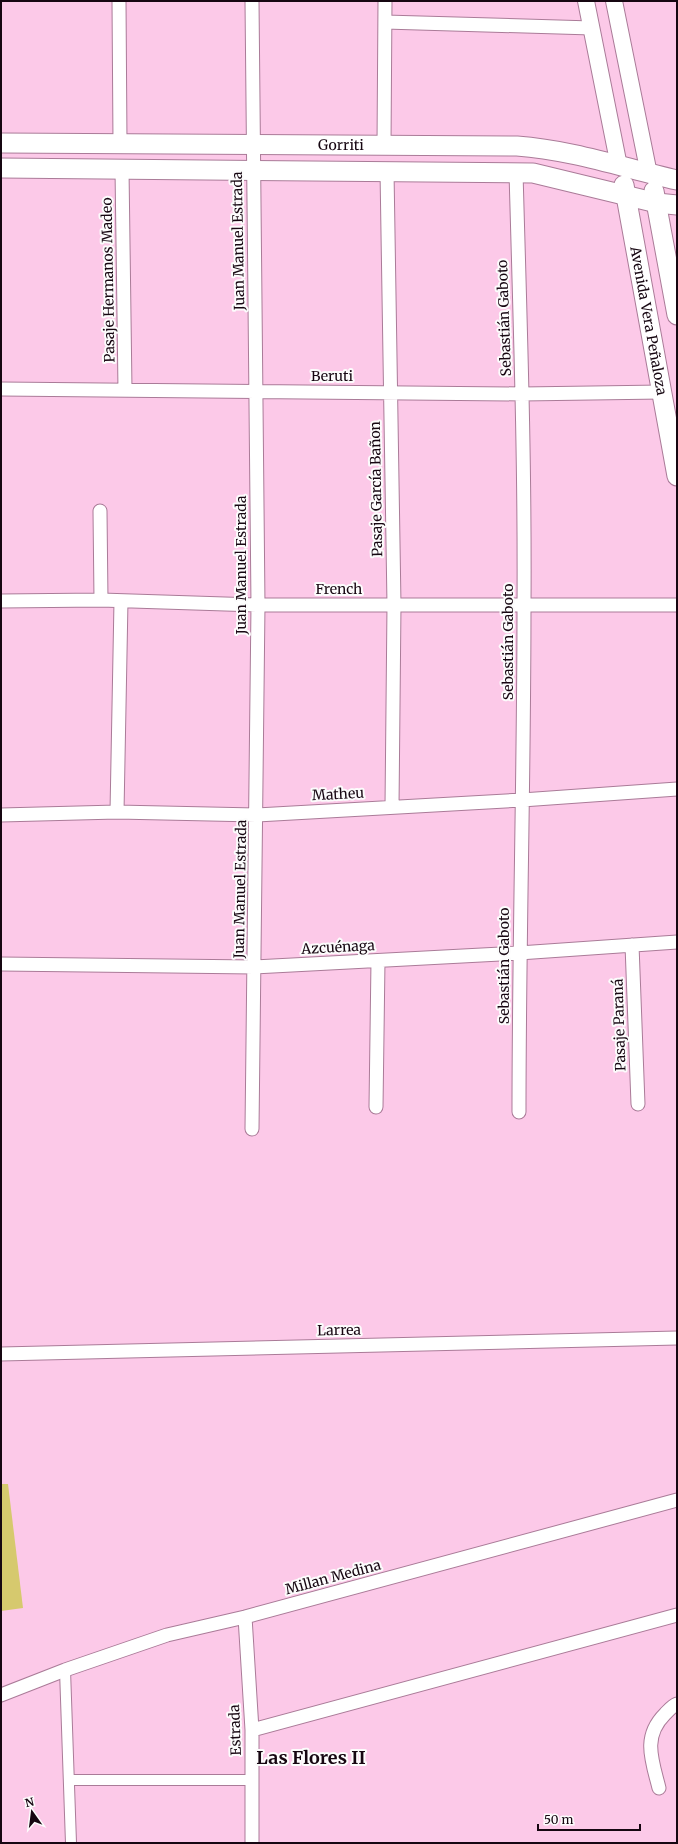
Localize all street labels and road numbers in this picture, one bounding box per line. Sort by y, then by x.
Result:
street label: Gorriti [318,136,364,154]
street label: Juan Manuel Estrada [228,171,248,312]
street label: Pasaje Hermanos Madeo [98,197,118,363]
street label: Avenida Vera Peñaloza [626,244,671,397]
street label: Sebastián Gaboto [493,259,515,377]
street label: Beruti [311,367,354,385]
street label: Pasaje García Bañon [366,421,386,557]
street label: Juan Manuel Estrada [232,495,250,635]
street label: French [316,580,362,598]
street label: Sebastián Gaboto [499,584,517,700]
street label: Matheu [312,784,365,804]
street label: Juan Manuel Estrada [230,819,250,960]
street label: Sebastián Gaboto [495,908,513,1024]
street label: Azcuénaga [300,936,376,958]
street label: Pasaje Paraná [608,978,630,1072]
street label: Larrea [317,1321,362,1339]
street label: Millan Medina [283,1555,383,1598]
street label: Estrada [225,1704,245,1756]

